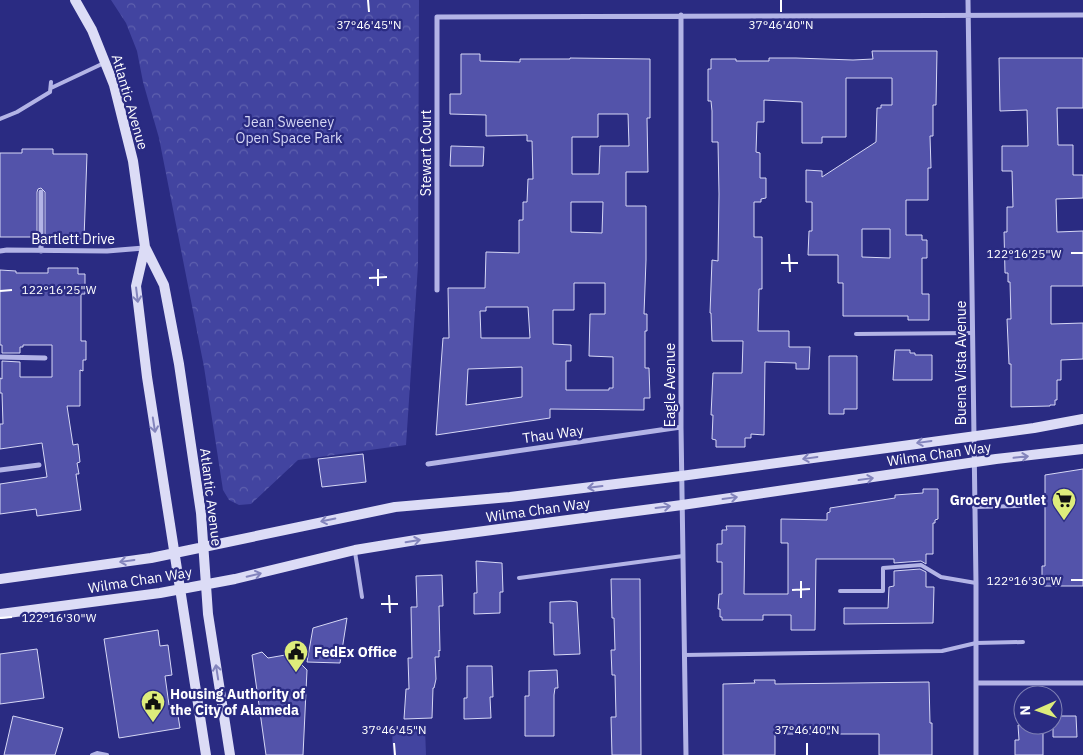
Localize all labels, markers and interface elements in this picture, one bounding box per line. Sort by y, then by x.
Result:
text: 37°46'45"N [336,17,402,32]
text: 37°46'40"N [748,17,814,32]
street label: Atlantic Avenue [108,52,152,152]
street label: Stewart Court [417,110,435,196]
park label: Jean Sweeney Open Space Park [236,113,343,147]
street label: Bartlett Drive [31,230,115,248]
text: 122°16'25"W [987,246,1062,261]
text: 122°16'25"W [22,282,97,297]
one-way arrow [133,287,143,303]
street label: Buena Vista Avenue [952,300,970,425]
street label: Eagle Avenue [661,342,679,427]
one-way arrow [150,417,160,433]
street label: Thau Way [521,421,585,447]
one-way arrow [917,437,933,447]
street label: Wilma Chan Way [886,438,992,470]
street label: Atlantic Avenue [196,447,226,547]
one-way arrow [1013,452,1029,462]
one-way arrow [803,453,819,463]
one-way arrow [857,474,873,484]
one-way arrow [587,482,603,492]
supermarket icon: Grocery Outlet [1051,487,1077,521]
place label: Grocery Outlet [950,491,1046,509]
one-way arrow [722,493,738,503]
street label: Wilma Chan Way [485,494,591,526]
one-way arrow [655,502,671,512]
one-way arrow [320,516,336,526]
one-way arrow [405,536,421,546]
one-way arrow [119,556,135,566]
street label: Wilma Chan Way [87,563,193,597]
one-way arrow [245,569,261,579]
text: 122°16'30"W [987,573,1062,588]
text: 122°16'30"W [22,610,97,625]
public building icon: FedEx Office [283,639,309,673]
place label: FedEx Office [314,643,397,661]
one-way arrow [212,664,222,680]
place label: Housing Authority of the City of Alameda [170,685,305,719]
north arrow [1013,685,1063,735]
public building icon: Housing Authority of the City of Alameda [140,689,166,723]
text: N [1016,705,1034,716]
text: 37°46'45"N [361,722,427,737]
text: 37°46'40"N [774,722,840,737]

